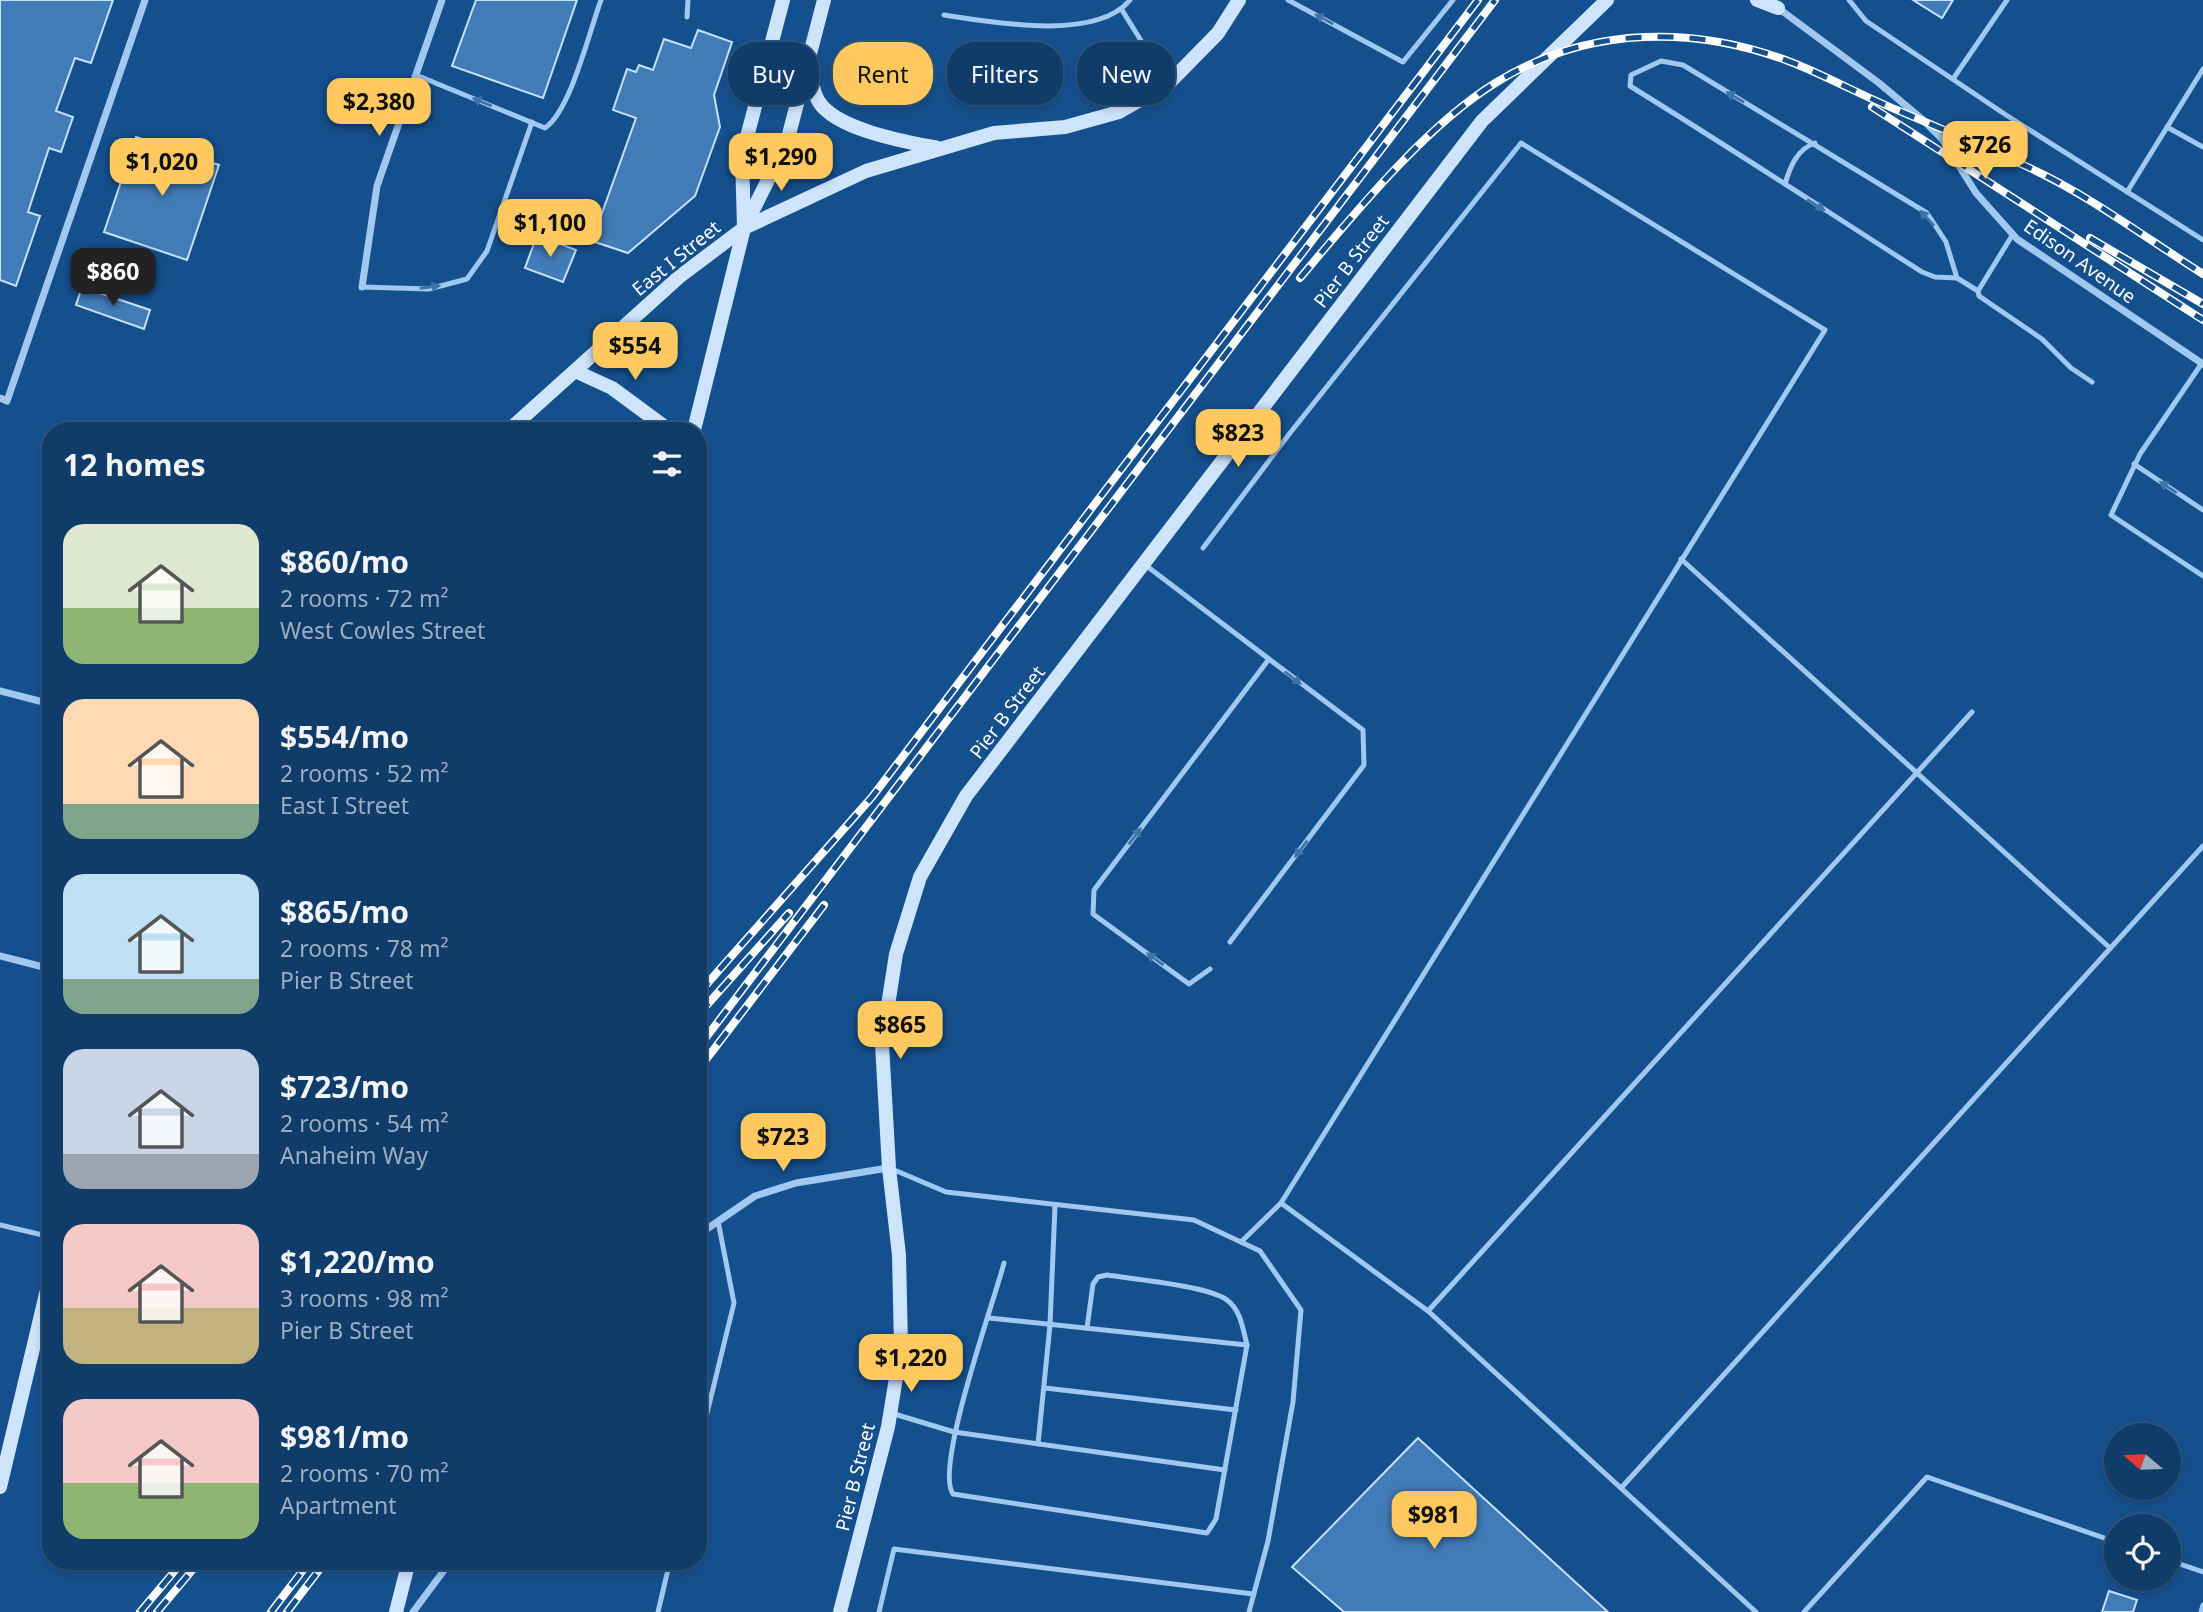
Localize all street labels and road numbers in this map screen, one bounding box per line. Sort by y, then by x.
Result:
street label: Pier B Street [1307,209,1395,313]
street label: Edison Avenue [2019,213,2141,309]
street label: East I Street [626,214,726,302]
street label: Pier B Street [963,660,1051,764]
street label: Pier B Street [829,1420,881,1534]

